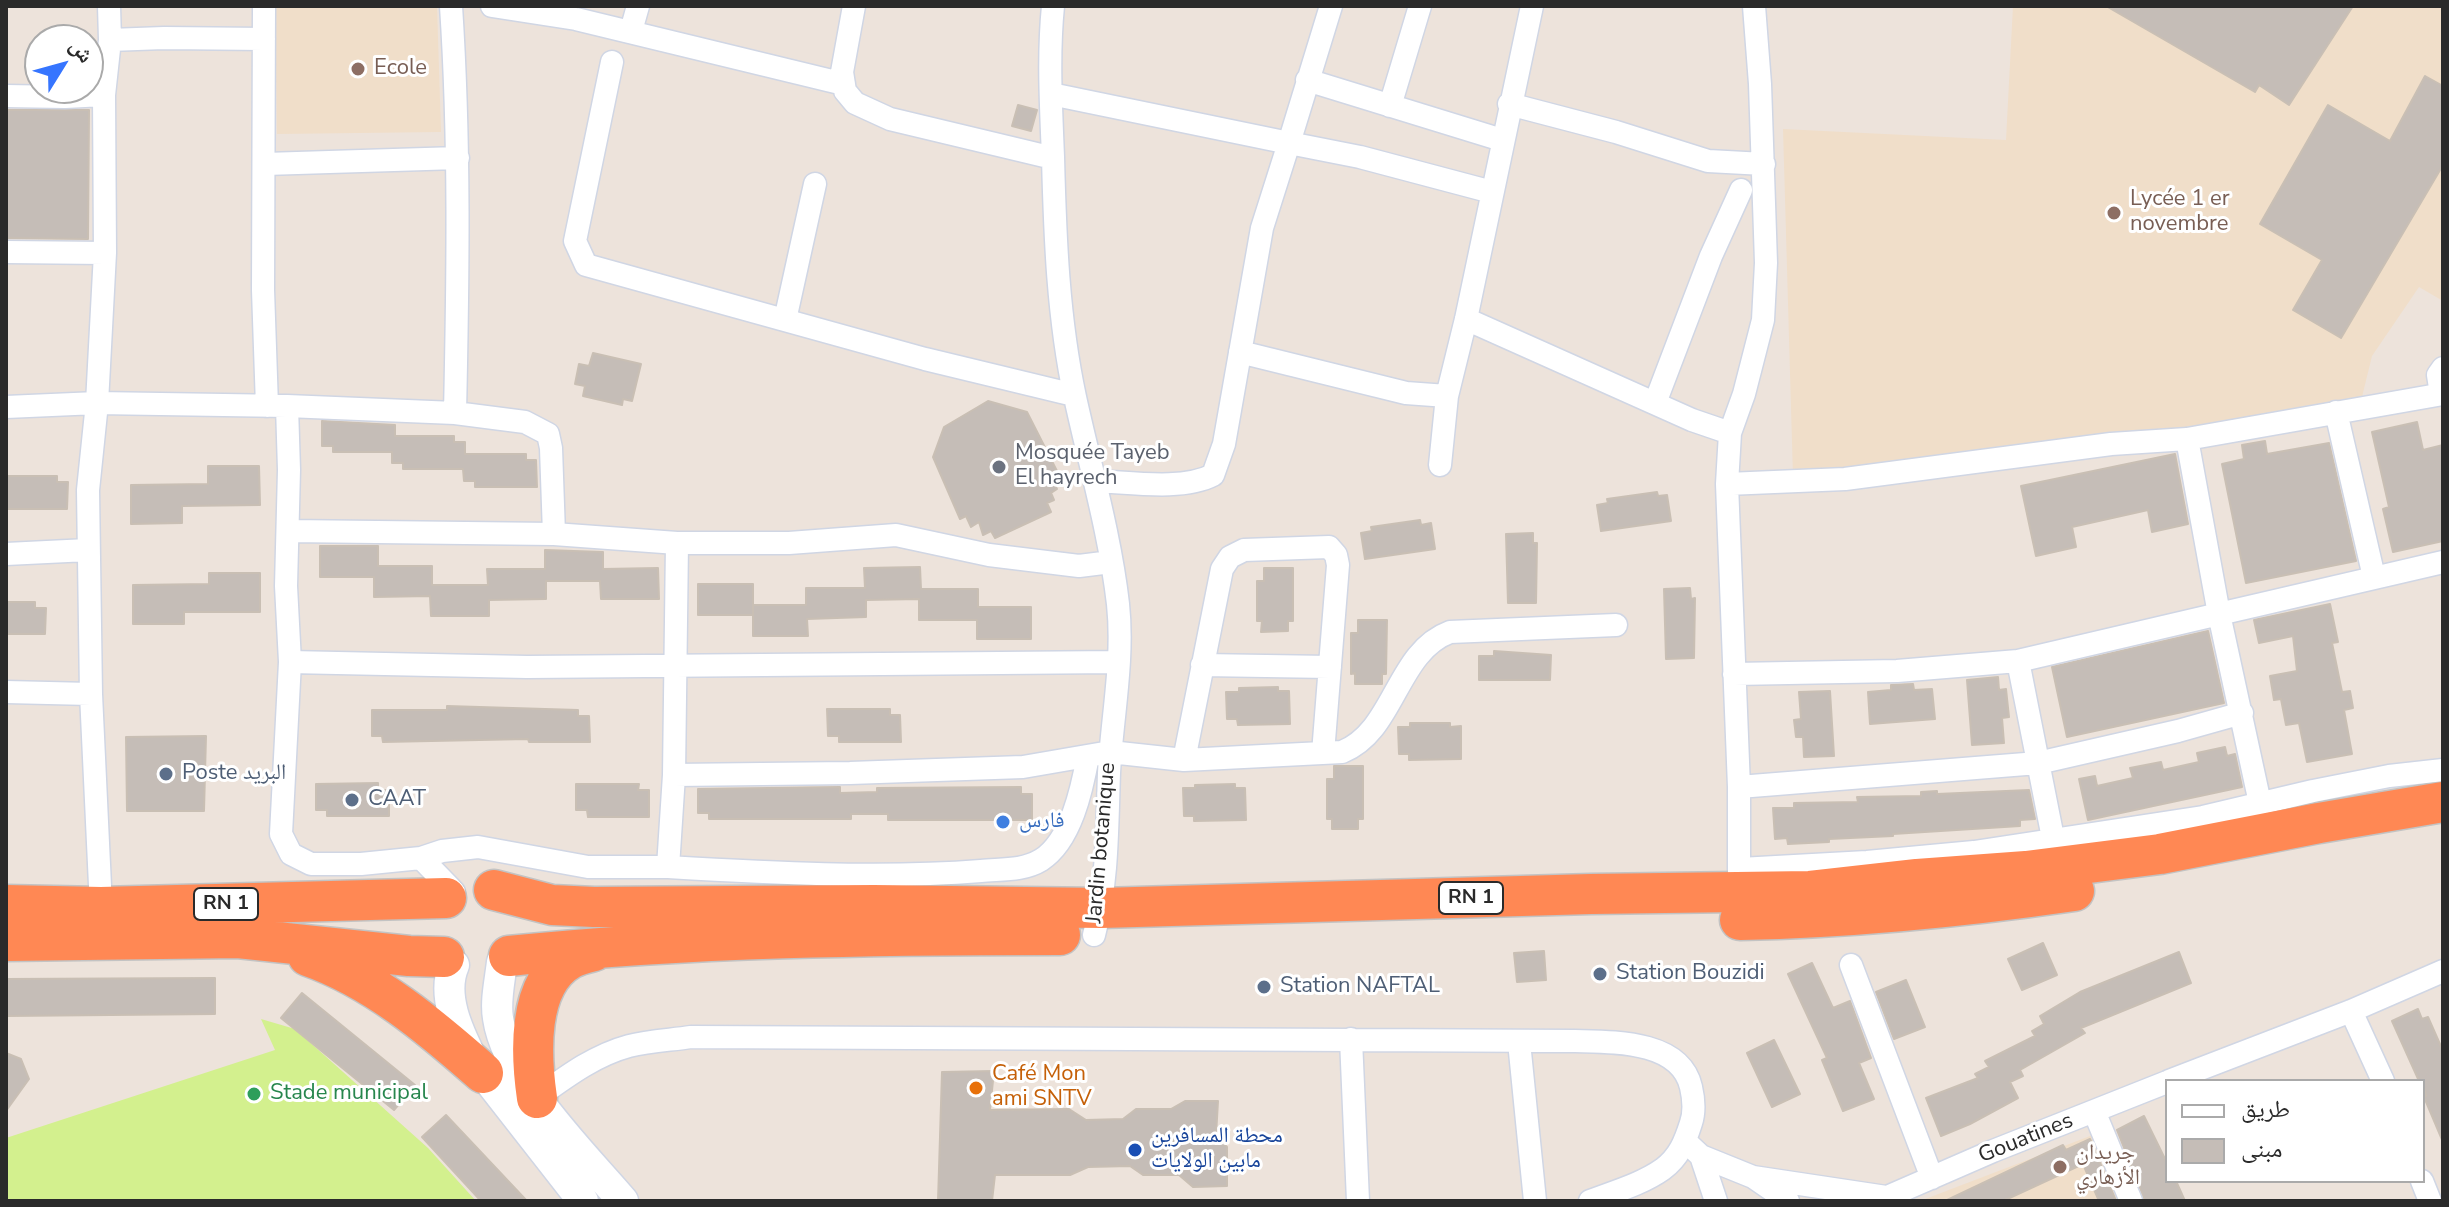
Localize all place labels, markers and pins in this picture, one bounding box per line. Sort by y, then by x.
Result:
place label: Ecole [374,56,427,82]
marker: Ecole [349,60,367,78]
place label: Lycée 1 er novembre [2130,187,2230,238]
marker: Lycée 1 er novembre [2105,204,2123,222]
place label: Mosquée Tayeb El hayrech [1015,441,1170,492]
marker: Mosquée Tayeb El hayrech [990,458,1008,476]
place label: Poste البريد [182,761,286,787]
marker: Poste البريد [157,765,175,783]
place label: CAAT [368,787,426,813]
marker: CAAT [343,791,361,809]
place label: فارس [1019,809,1065,835]
marker: فارس [994,813,1012,831]
place label: Station Bouzidi [1616,961,1765,987]
marker: Station Bouzidi [1591,965,1609,983]
place label: Station NAFTAL [1280,974,1440,1000]
marker: Station NAFTAL [1255,978,1273,996]
place label: Café Mon ami SNTV [992,1062,1092,1114]
marker: Café Mon ami SNTV [967,1079,985,1097]
place label: Stade municipal [270,1081,428,1107]
marker: Stade municipal [245,1085,263,1103]
place label: محطة المسافرين مابين الولايات [1151,1124,1283,1176]
marker: محطة المسافرين مابين الولايات [1126,1141,1144,1159]
place label: جريدان الأزهاري [2076,1141,2140,1192]
marker: جريدان الأزهاري [2051,1158,2069,1176]

